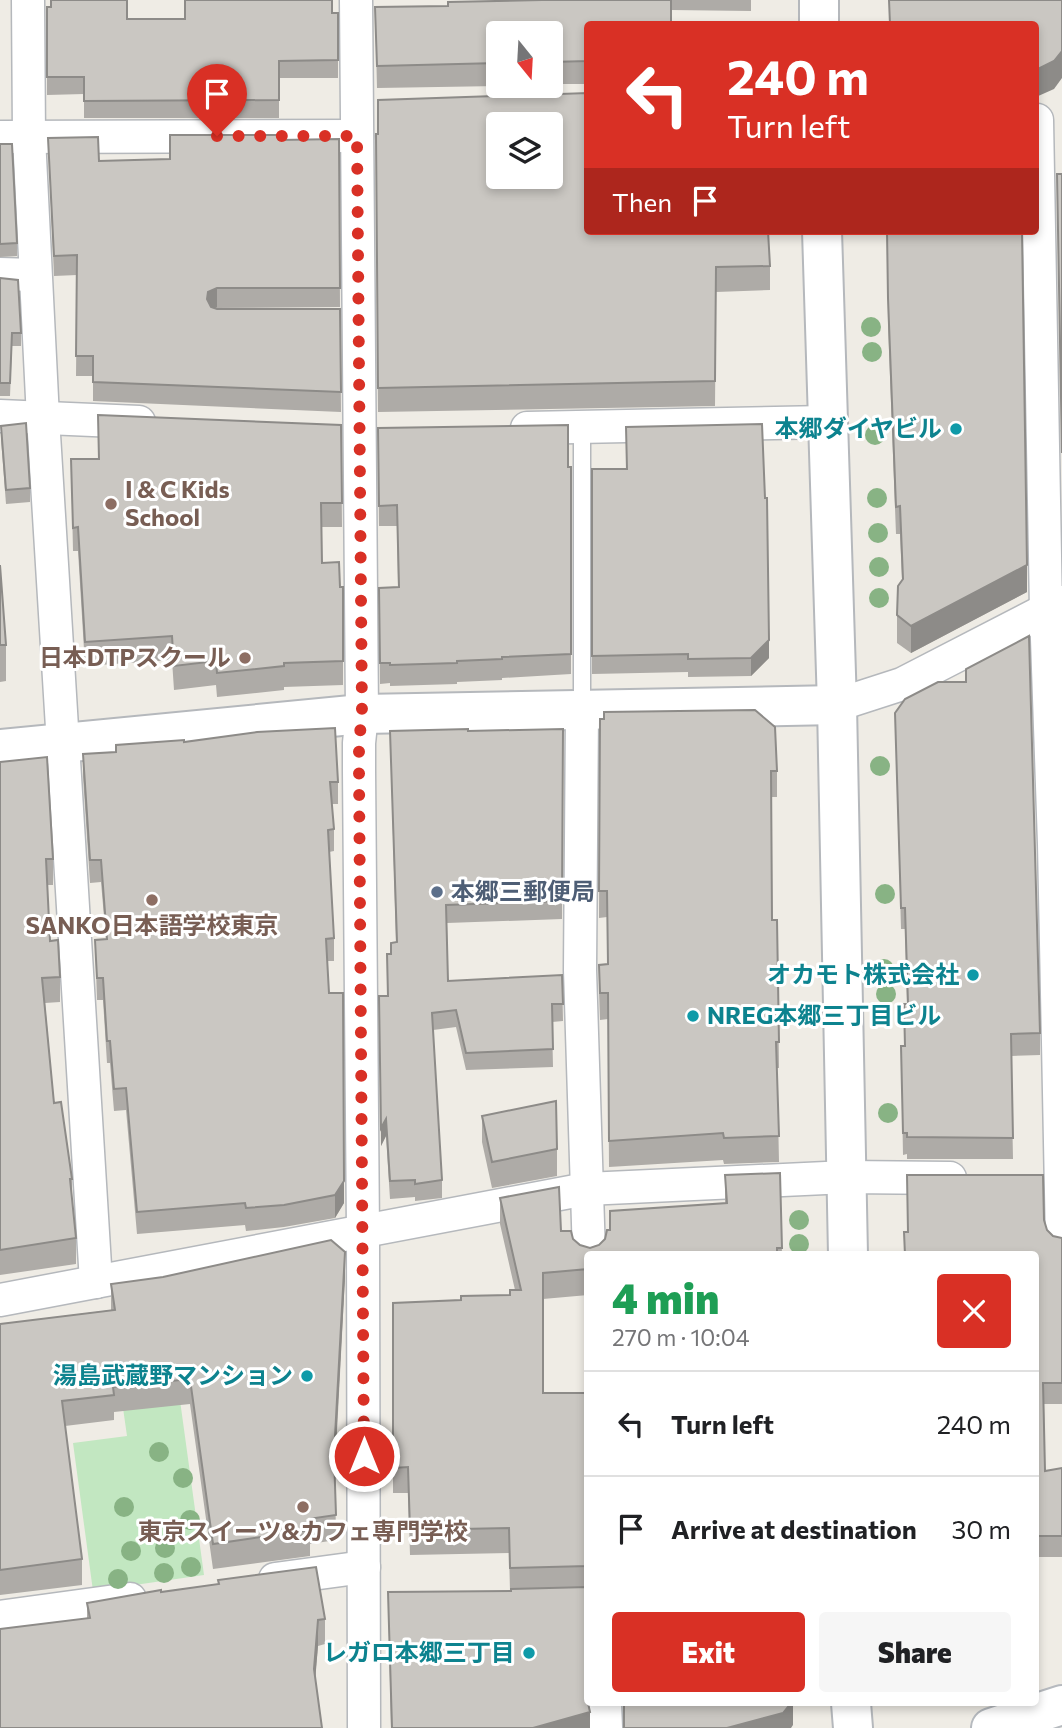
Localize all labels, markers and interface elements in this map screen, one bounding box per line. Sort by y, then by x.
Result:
north arrow [486,21,564,98]
map controls [486,21,563,189]
text: 240 m [727,45,869,105]
icon: left [612,49,703,140]
pin [187,64,247,136]
icon: arrive [198,75,236,113]
text: Turn left [727,105,851,145]
button: layers [486,112,563,189]
icon: arrive [686,182,724,220]
text: Then [612,186,672,217]
place label: 本郷ダイヤビル [775,413,942,442]
marker: 本郷ダイヤビル [948,421,964,437]
place label: I & C Kids School [125,474,230,531]
marker: I & C Kids School [103,496,119,512]
place label: 日本DTPスクール [39,642,231,671]
marker: 日本DTPスクール [237,650,253,666]
place label: 本郷三郵便局 [451,876,595,905]
marker: 本郷三郵便局 [429,884,445,900]
marker: SANKO日本語学校東京 [144,892,160,908]
place label: SANKO日本語学校東京 [26,910,279,939]
place label: オカモト株式会社 [767,959,959,988]
marker: オカモト株式会社 [965,967,981,983]
place label: NREG本郷三丁目ビル [707,1000,941,1029]
marker: NREG本郷三丁目ビル [685,1008,701,1024]
text: 4 min [612,1271,719,1323]
button: close [937,1274,1011,1348]
text: 270 m · 10:04 [612,1323,750,1351]
place label: 湯島武蔵野マンション [53,1360,293,1389]
marker: 湯島武蔵野マンション [299,1368,315,1384]
icon: left [612,1405,650,1443]
text: Turn left [671,1408,774,1439]
text: 240 m [937,1408,1011,1439]
position arrow [327,1419,401,1493]
marker: 東京スイーツ&カフェ専門学校 [295,1499,311,1515]
icon: arrive [612,1510,650,1548]
text: Arrive at destination [671,1513,917,1544]
text: 30 m [952,1513,1011,1544]
place label: 東京スイーツ&カフェ専門学校 [138,1516,468,1545]
button: Exit [612,1612,805,1692]
button: Share [819,1612,1011,1692]
place label: レガロ本郷三丁目 [323,1637,515,1666]
marker: レガロ本郷三丁目 [521,1645,537,1661]

